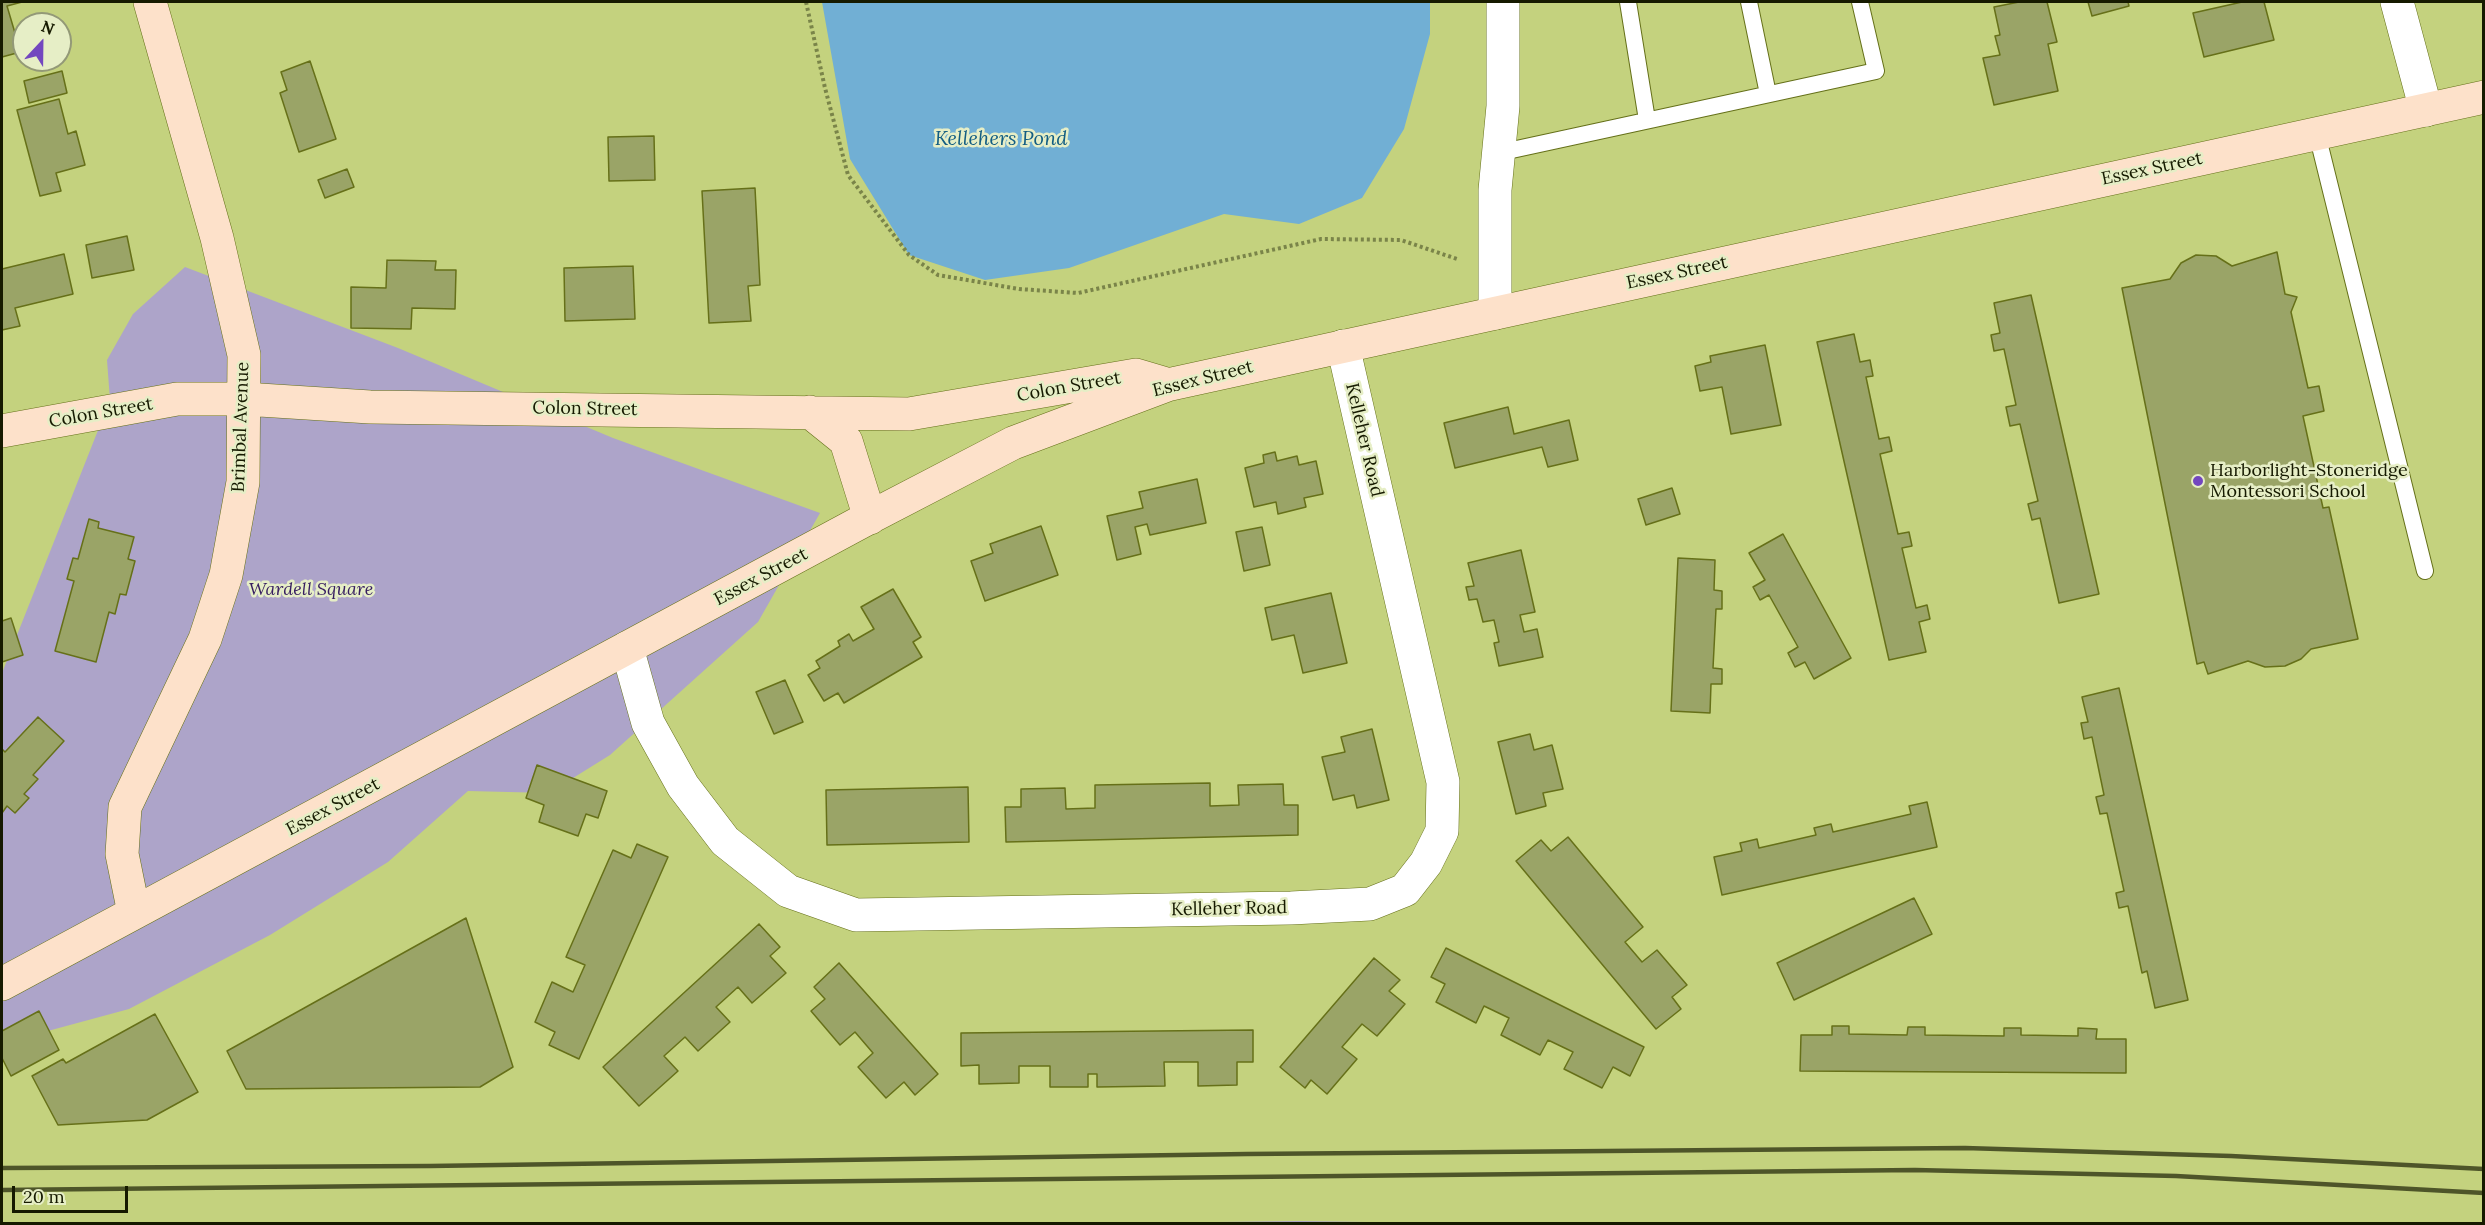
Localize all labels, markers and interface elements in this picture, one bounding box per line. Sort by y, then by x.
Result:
north arrow [12,12,72,72]
text: N [39,16,57,39]
water label: Kellehers Pond [935,127,1067,151]
street label: Essex Street [2099,148,2205,190]
street label: Essex Street [1624,252,1730,294]
street label: Essex Street [1150,356,1256,402]
street label: Brimbal Avenue [228,361,254,493]
street label: Colon Street [1015,367,1123,407]
street label: Kelleher Road [1340,381,1388,499]
street label: Colon Street [47,393,155,433]
street label: Colon Street [532,397,638,421]
place label: Harborlight-Stoneridge Montessori School [2210,460,2408,502]
marker: Harborlight-Stoneridge Montessori School [2191,474,2205,488]
street label: Essex Street [711,543,811,611]
park label: Wardell Square [249,579,373,601]
street label: Essex Street [283,773,383,841]
street label: Kelleher Road [1171,897,1287,921]
scale bar [15,1174,130,1212]
text: 20 m [23,1185,65,1208]

